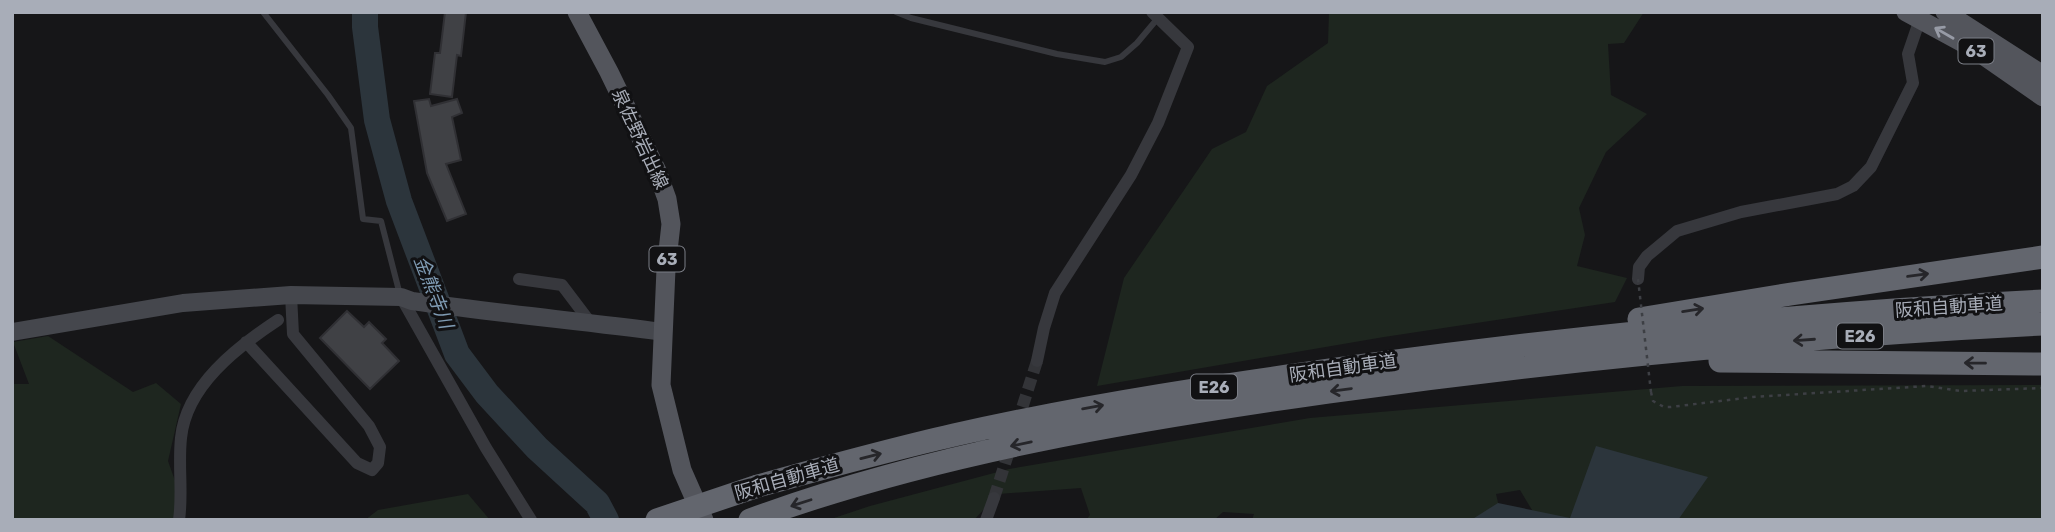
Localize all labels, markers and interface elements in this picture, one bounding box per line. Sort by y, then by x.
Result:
one-way arrow [1935,26,1955,40]
road number: 63 [1958,38,1994,64]
street label: 泉佐野岩出線 [607,85,673,193]
road number: 63 [650,246,684,272]
water label: 金熊寺川 [409,253,459,334]
one-way arrow [1906,268,1929,281]
street label: 阪和自動車道 [1894,292,2004,322]
one-way arrow [1681,303,1704,316]
road number: E26 [1837,324,1883,348]
one-way arrow [1793,334,1815,347]
street label: 阪和自動車道 [1288,350,1398,386]
one-way arrow [1963,356,1986,370]
road number: E26 [1191,374,1237,400]
one-way arrow [1331,384,1353,397]
one-way arrow [1081,400,1104,414]
one-way arrow [1010,438,1032,451]
one-way arrow [859,449,882,462]
street label: 阪和自動車道 [732,454,842,504]
one-way arrow [790,497,812,510]

